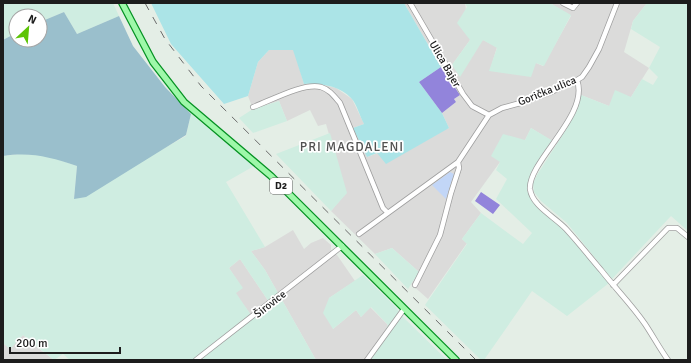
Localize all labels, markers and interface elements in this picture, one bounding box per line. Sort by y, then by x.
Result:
north arrow [8,8,48,48]
text: N [26,12,38,27]
street label: Ulica Bajer [426,38,464,90]
street label: Gorička ulica [516,73,578,109]
district label: PRI MAGDALENI [300,139,404,155]
road number: D2 [270,178,292,194]
street label: Širovice [251,287,289,321]
scale bar [10,329,120,355]
text: 200 m [16,336,48,351]

